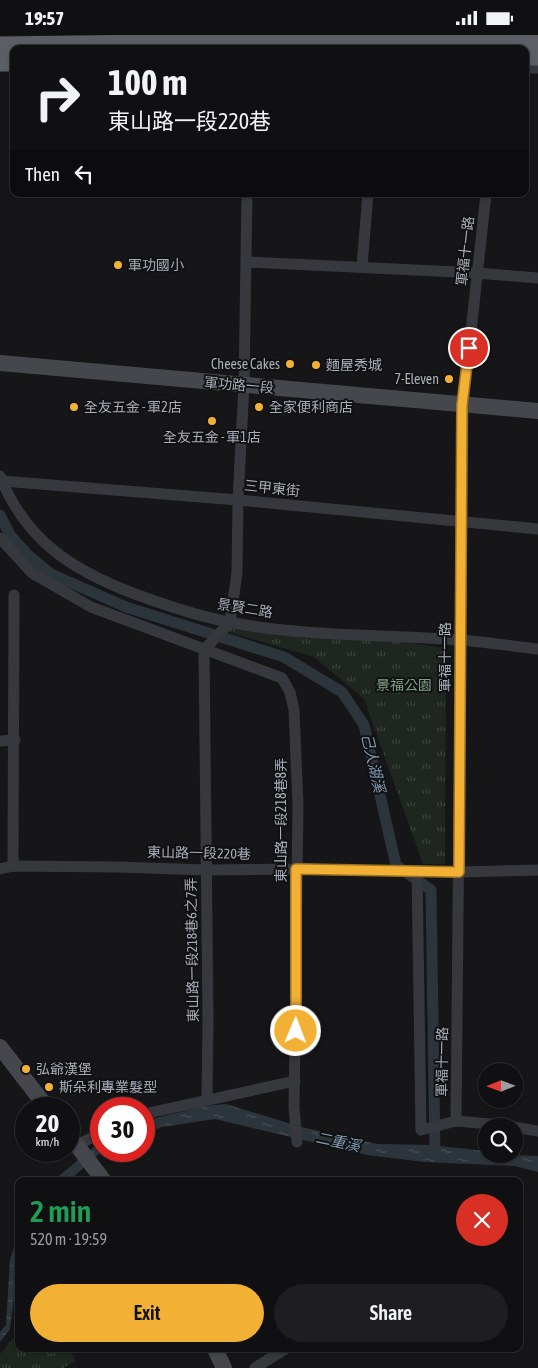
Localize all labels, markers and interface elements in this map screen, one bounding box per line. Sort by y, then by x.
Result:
text: 19:57 [25,7,64,29]
text: 100 m [108,62,187,102]
icon: right [25,65,90,130]
text: 東山路一段220巷 [108,108,271,134]
icon: left [70,160,98,188]
text: Then [25,163,60,185]
street label: 軍福十一路 [453,215,477,287]
place label: 軍功國小 [128,257,184,273]
marker: 軍功國小 [112,259,124,271]
pin [448,327,490,369]
icon: arrive [455,334,483,362]
place label: Cheese Cakes [211,356,280,372]
place label: 麵屋秀城 [326,357,382,373]
marker: Cheese Cakes [284,358,296,370]
marker: 麵屋秀城 [310,359,322,371]
place label: 7-Eleven [394,371,439,387]
marker: 7-Eleven [443,373,455,385]
street label: 軍功路一段 [203,374,275,396]
place label: 全友五金 - 軍2店 [84,399,182,415]
place label: 全家便利商店 [269,399,353,415]
marker: 全友五金 - 軍2店 [68,401,80,413]
marker: 全家便利商店 [253,401,265,413]
marker: 全友五金 - 軍1店 [206,415,218,427]
place label: 全友五金 - 軍1店 [163,429,261,445]
street label: 三甲東街 [243,477,301,499]
street label: 景賢二路 [216,596,274,620]
street label: 軍福十一路 [437,622,453,692]
park label: 景福公園 [376,677,432,693]
water label: 己人湖溪 [358,732,389,796]
street label: 東山路一段218巷8弄 [273,758,289,882]
street label: 東山路一段220巷 [147,844,251,862]
street label: 東山路一段218巷6之7弄 [183,877,201,1023]
position arrow [269,1004,321,1056]
street label: 軍福十一路 [433,1027,451,1097]
place label: 弘爺漢堡 [36,1061,92,1077]
marker: 弘爺漢堡 [20,1063,32,1075]
north arrow [478,1063,522,1107]
map controls [478,1063,523,1163]
place label: 斯朵利專業髮型 [59,1079,157,1095]
marker: 斯朵利專業髮型 [43,1081,55,1093]
speed limit sign: 30 [90,1097,155,1162]
text: 20 [36,1109,59,1137]
button: search [478,1118,523,1163]
water label: 二重溪 [314,1129,364,1155]
text: km/h [36,1135,59,1149]
text: 2 min [30,1194,91,1228]
button: close [456,1194,508,1246]
text: 520 m · 19:59 [30,1230,107,1248]
button: Exit [30,1284,264,1342]
button: Share [274,1284,508,1342]

